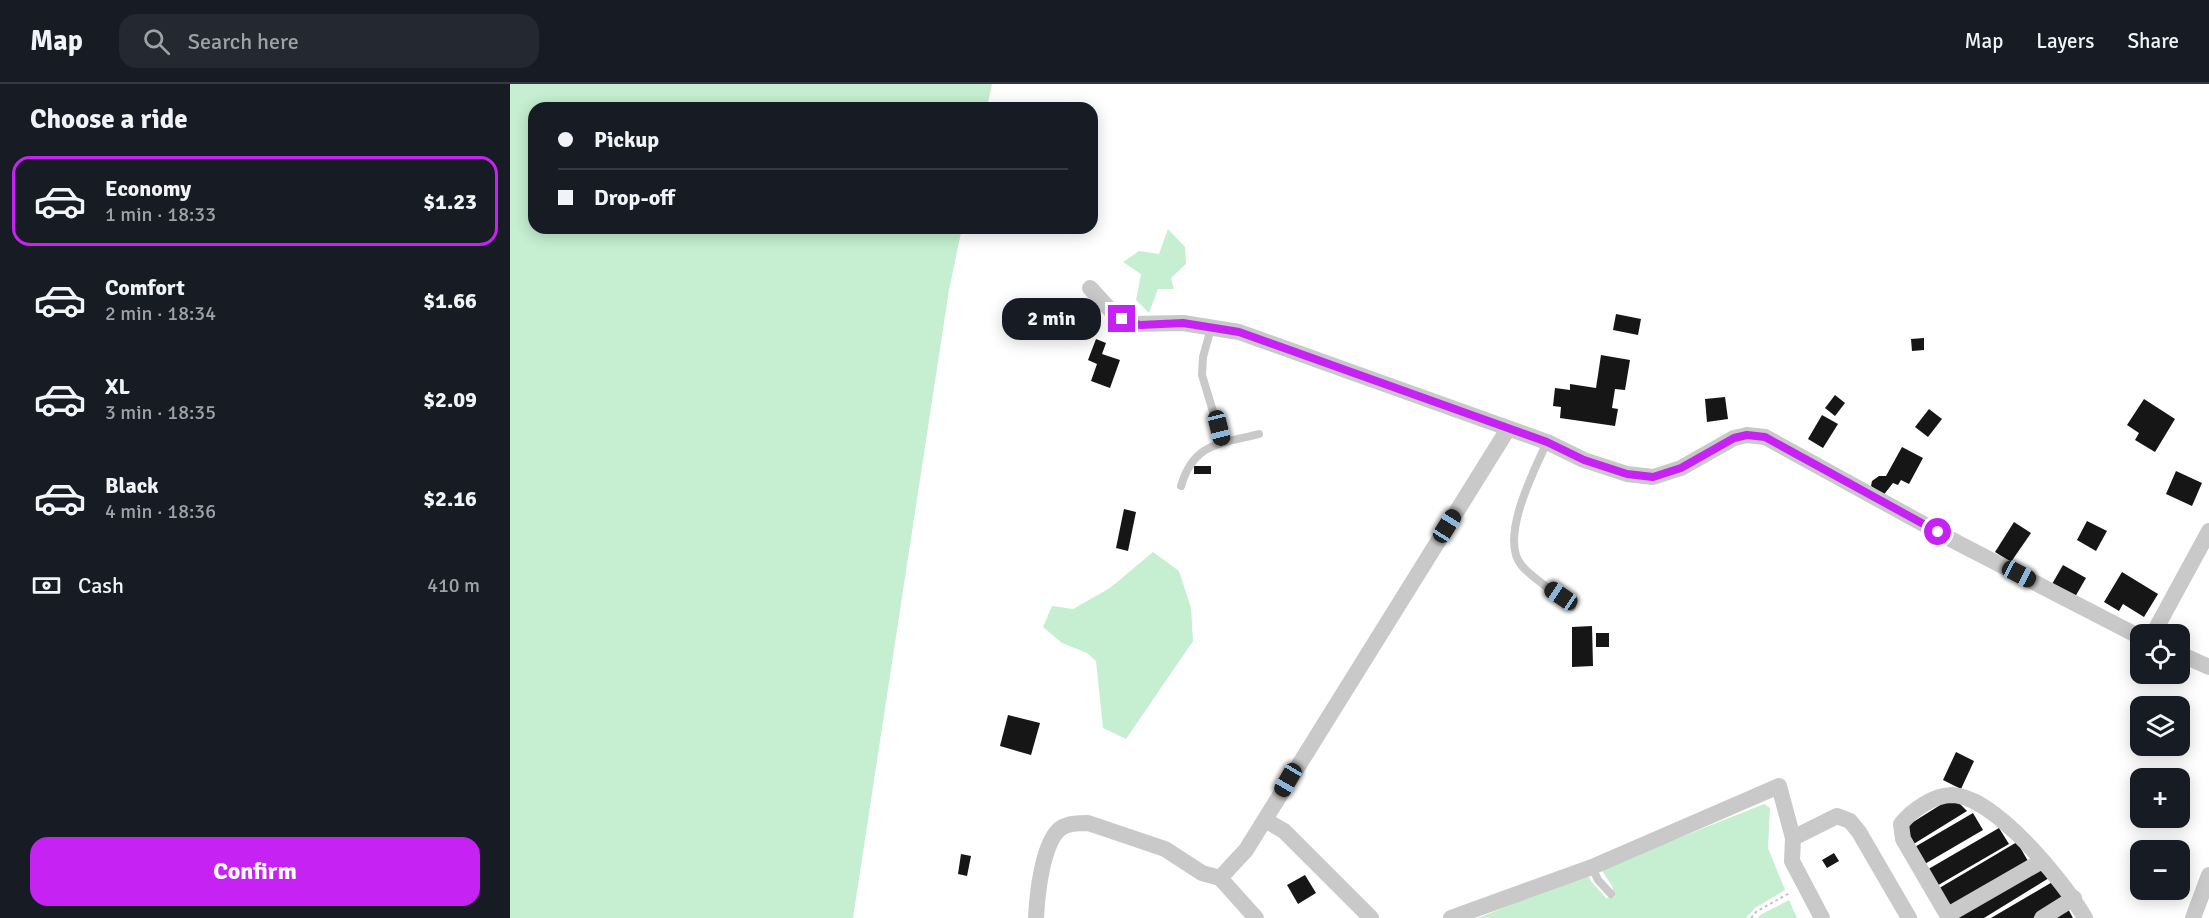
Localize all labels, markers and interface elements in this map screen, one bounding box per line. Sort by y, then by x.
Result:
search box [119,14,539,68]
text: Map [30,24,83,58]
icon: search [140,25,173,58]
text: Search here [188,28,299,55]
text: Map [1965,28,2003,54]
text: Layers [2036,28,2094,54]
text: Share [2127,28,2179,54]
text: Choose a ride [30,103,188,136]
text: Pickup [594,126,659,153]
icon: car [33,174,87,228]
text: Economy [105,175,191,202]
text: Drop-off [594,184,675,211]
text: $1.23 [423,188,477,215]
text: 1 min · 18:33 [105,202,216,227]
icon: car [33,273,87,327]
text: Comfort [105,274,185,301]
text: $1.66 [423,287,477,314]
callout: 2 min [1002,298,1101,340]
text: 2 min · 18:34 [105,301,216,326]
route end [1108,305,1135,332]
text: 2 min [1027,306,1076,331]
icon: car [33,372,87,426]
text: XL [105,373,130,400]
text: $2.09 [423,386,477,413]
text: 3 min · 18:35 [105,400,216,425]
car [1206,408,1232,448]
icon: car [33,471,87,525]
text: Black [105,472,159,499]
text: $2.16 [423,485,477,512]
text: 4 min · 18:36 [105,499,216,524]
car [1430,506,1464,546]
route start [1924,518,1951,545]
car [1999,558,2039,590]
icon: cash [30,569,63,602]
text: Cash [78,572,124,599]
text: 410 m [427,573,480,598]
car [1541,578,1581,614]
map controls [2130,624,2190,900]
button: locate [2130,624,2190,684]
button: layers [2130,696,2190,756]
car [1271,760,1305,800]
button: + [2130,768,2190,828]
button: Confirm [30,837,480,906]
button: − [2130,840,2190,900]

